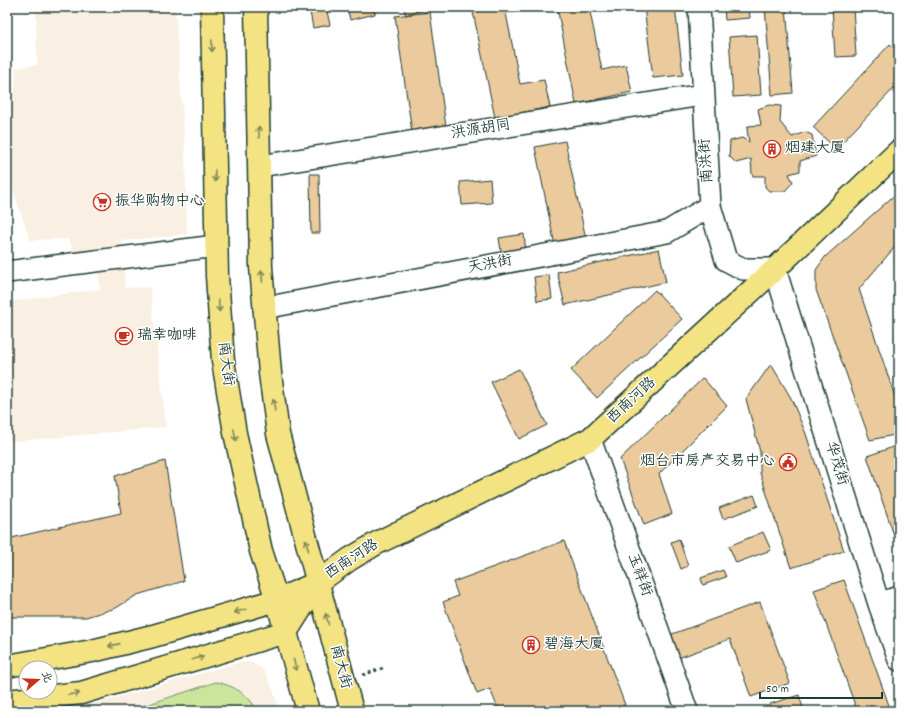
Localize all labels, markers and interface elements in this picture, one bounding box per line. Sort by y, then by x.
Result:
one-way arrow [209,39,216,52]
street label: 洪源胡同 [450,114,512,146]
one-way arrow [255,126,263,139]
street label: 南洪街 [694,138,720,184]
place label: 烟建大厦 [785,138,845,160]
building icon: 烟建大厦 [762,139,782,159]
one-way arrow [211,169,219,182]
place label: 振华购物中心 [115,191,205,213]
supermarket icon: 振华购物中心 [92,192,112,212]
street label: 天洪街 [466,250,514,280]
one-way arrow [258,270,265,283]
one-way arrow [215,299,222,312]
place label: 瑞幸咖啡 [137,325,197,347]
cafe icon: 瑞幸咖啡 [114,326,134,346]
street label: 南大街 [211,340,239,388]
street label: 西南河路 [603,372,661,430]
one-way arrow [270,399,278,412]
one-way arrow [232,428,240,441]
street label: 华茂街 [819,439,853,489]
place label: 烟台市房产交易中心 [640,451,775,473]
public building icon: 烟台市房产交易中心 [778,452,798,472]
street label: 西南河路 [321,534,383,586]
one-way arrow [303,539,311,552]
street label: 玉祥街 [621,550,657,600]
one-way arrow [233,608,246,615]
one-way arrow [323,613,330,626]
place label: 碧海大厦 [544,634,604,656]
building icon: 碧海大厦 [521,635,541,655]
one-way arrow [108,642,121,650]
street label: 南大街 [324,642,356,692]
one-way arrow [192,654,205,661]
one-way arrow [292,658,299,671]
north arrow [18,660,58,700]
text: 北 [36,670,55,685]
scale bar [760,674,882,700]
text: 50 m [766,681,789,698]
one-way arrow [67,690,80,698]

